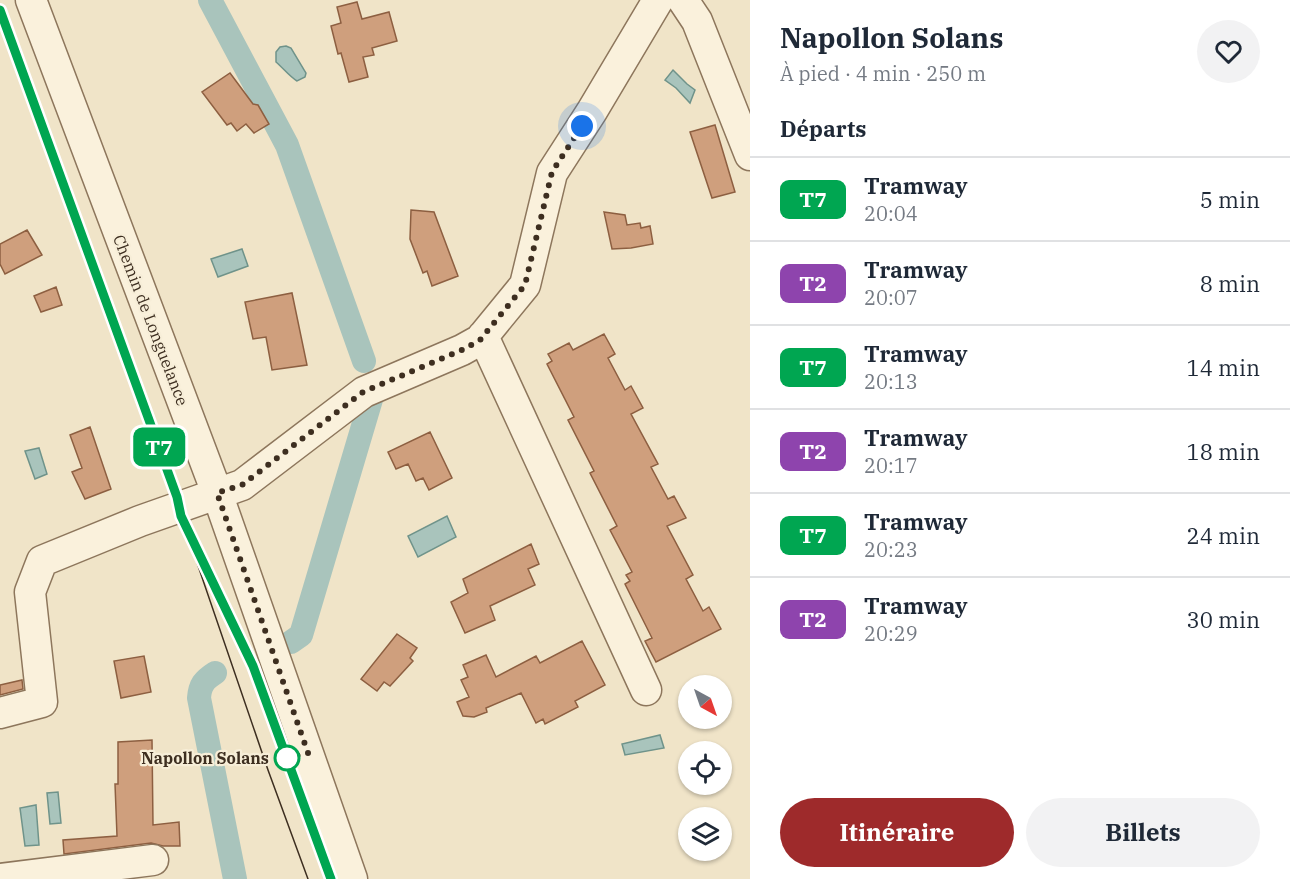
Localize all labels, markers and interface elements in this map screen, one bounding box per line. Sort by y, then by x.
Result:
text: Napollon Solans [780,19,1003,56]
button: heart [1197,20,1260,83]
text: À pied · 4 min · 250 m [780,60,986,87]
your location [567,111,597,141]
text: Départs [780,114,866,143]
text: Tramway [864,171,968,200]
text: T7 [799,185,827,213]
text: 5 min [1200,185,1260,214]
text: 20:04 [864,200,918,227]
street label: Chemin de Longuelance [109,232,193,408]
text: Tramway [864,255,968,284]
text: T2 [799,269,827,297]
text: 8 min [1200,269,1260,298]
text: 20:07 [864,284,918,311]
text: Tramway [864,339,968,368]
text: T7 [799,353,827,381]
text: 14 min [1187,353,1260,382]
text: 20:13 [864,368,918,395]
text: Tramway [864,423,968,452]
line badge: T7 [132,428,186,466]
text: T7 [145,433,173,461]
text: T2 [799,437,827,465]
text: 18 min [1187,437,1260,466]
text: 20:17 [864,452,918,479]
text: Tramway [864,507,968,536]
text: T7 [799,521,827,549]
text: 24 min [1187,521,1260,550]
text: 20:23 [864,536,918,563]
text: Tramway [864,591,968,620]
text: T2 [799,605,827,633]
text: 30 min [1187,605,1260,634]
text: 20:29 [864,620,918,647]
north arrow [678,675,732,729]
map controls [678,675,732,861]
button: locate [678,741,732,795]
marker: Napollon Solans [274,745,300,771]
place label: Napollon Solans [141,748,269,768]
button: Itinéraire [780,798,1014,867]
button: Billets [1026,798,1260,867]
button: layers [678,807,732,861]

